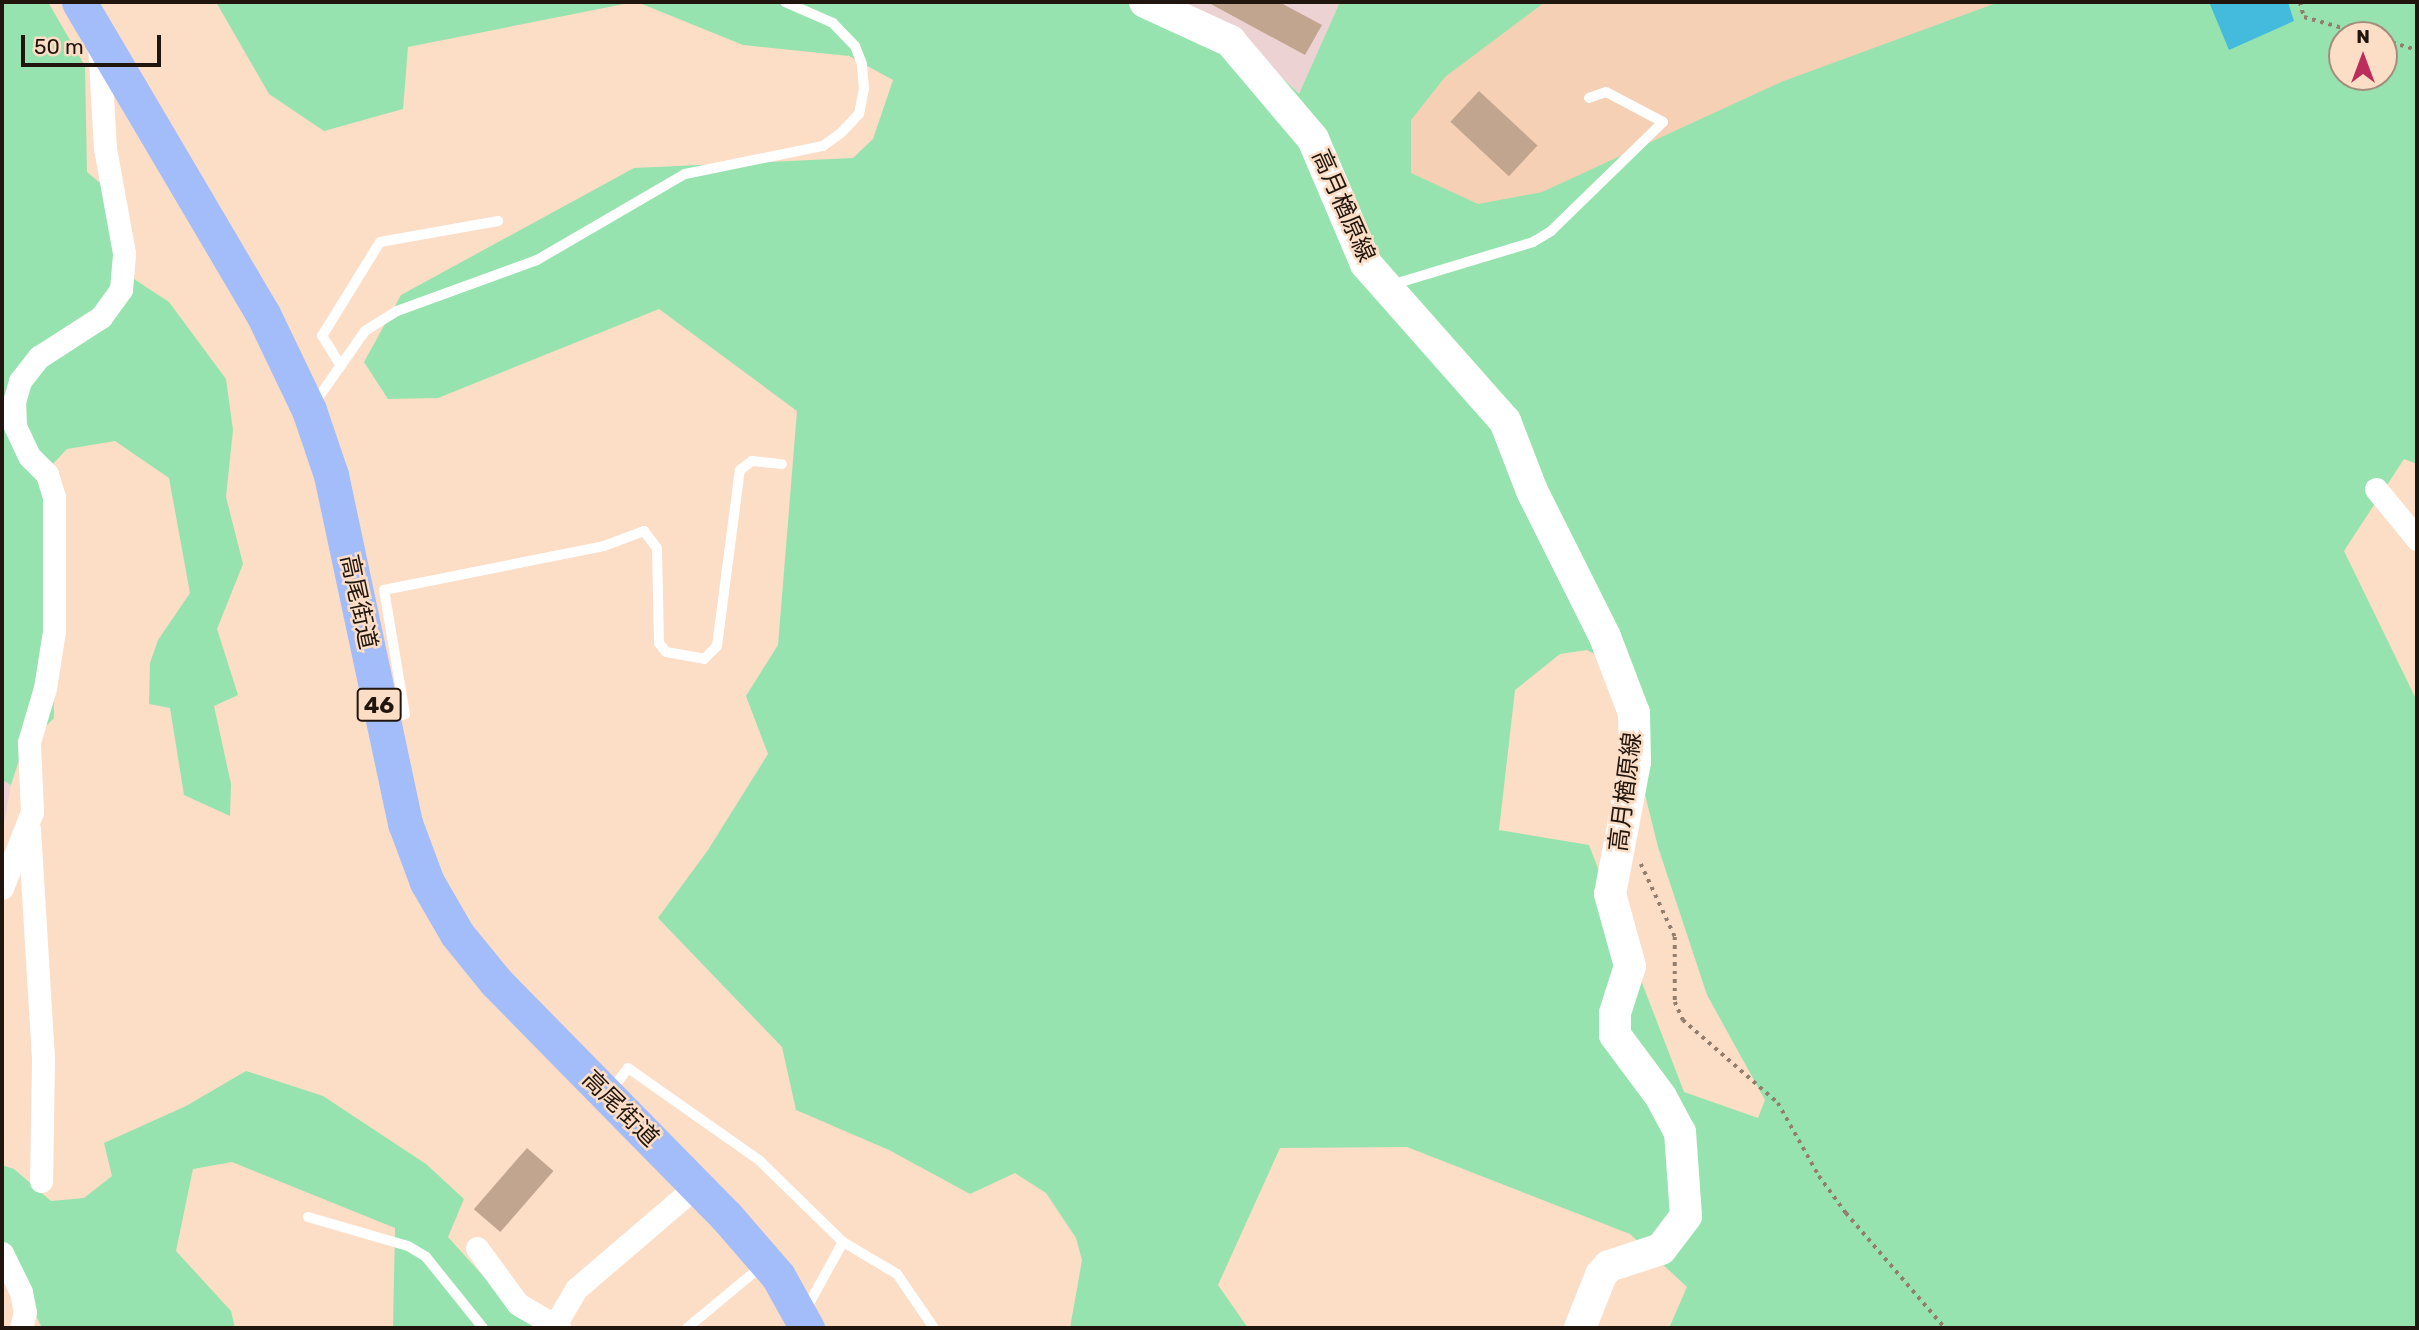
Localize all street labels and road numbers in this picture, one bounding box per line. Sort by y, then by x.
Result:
street label: 高月楢原線 [1305,145,1381,267]
street label: 高尾街道 [334,552,382,652]
road number: 46 [356,685,402,724]
street label: 高月楢原線 [1604,731,1648,853]
street label: 高尾街道 [576,1065,664,1153]

